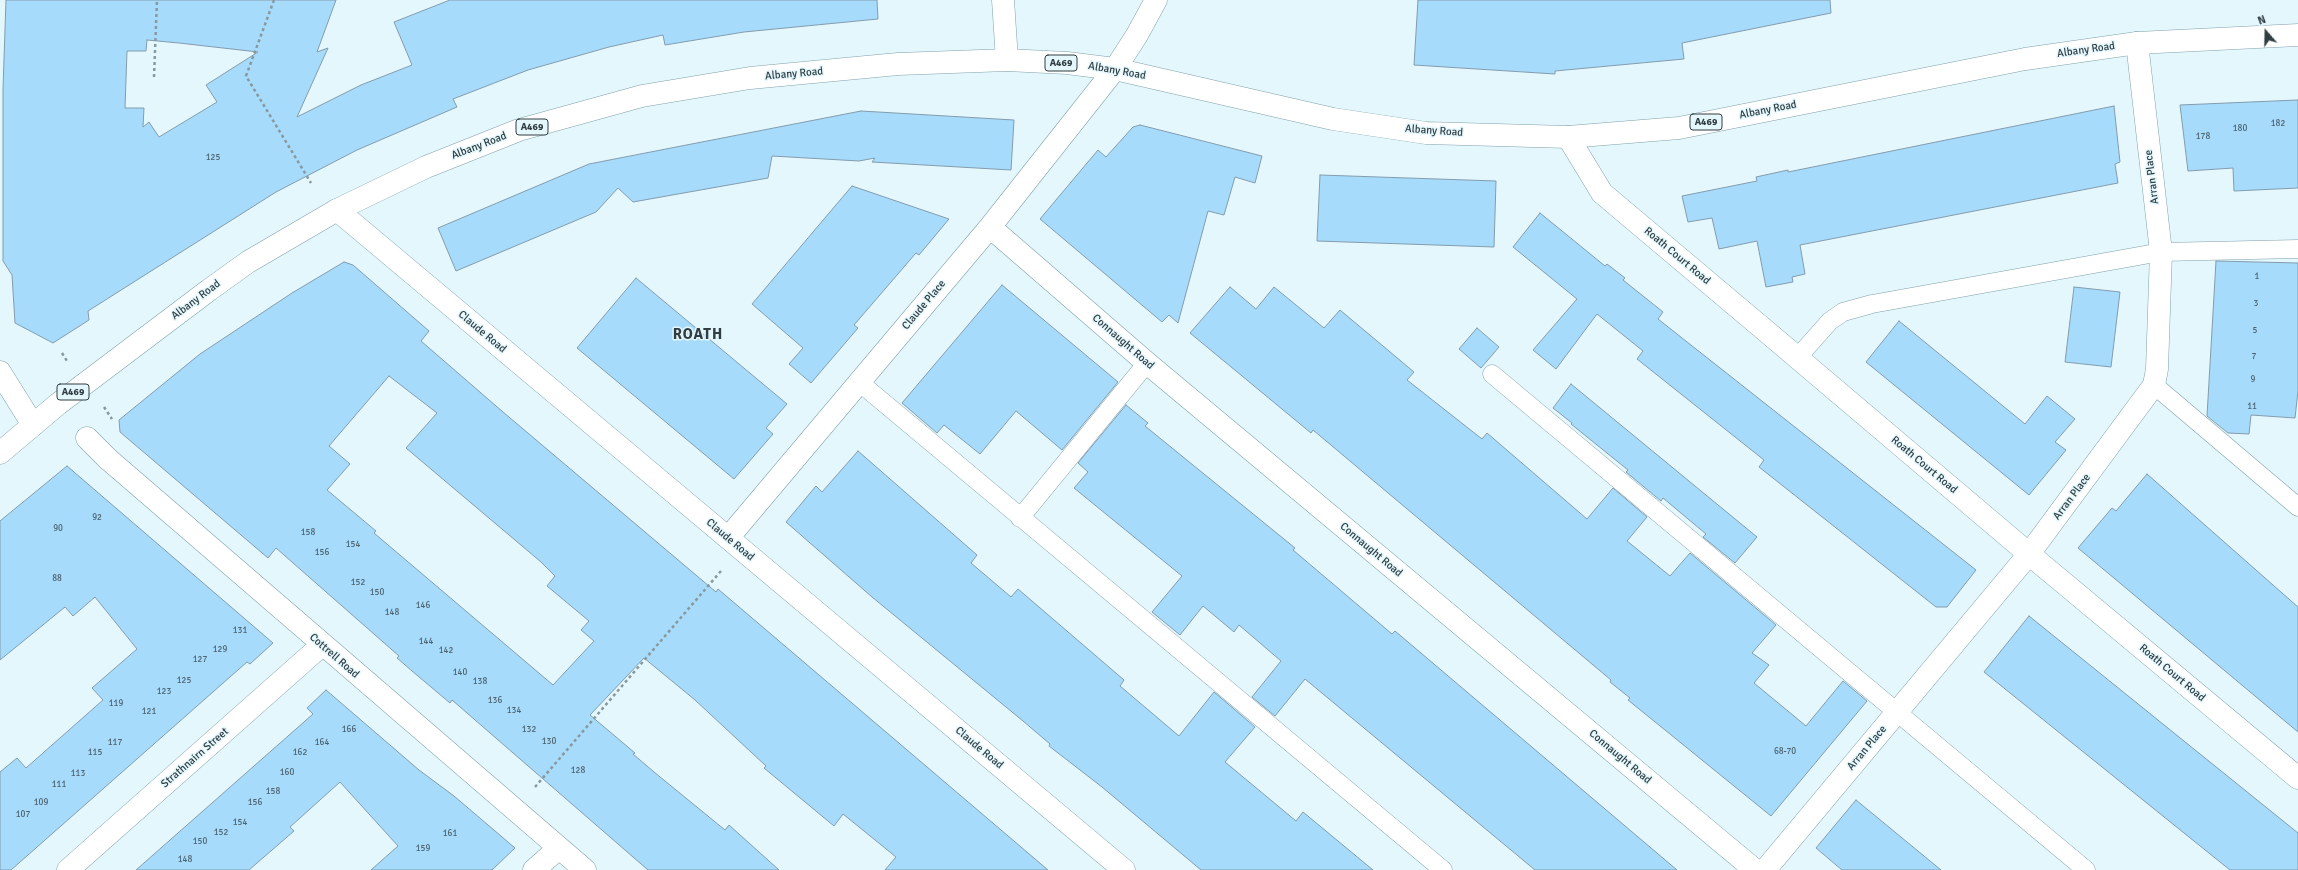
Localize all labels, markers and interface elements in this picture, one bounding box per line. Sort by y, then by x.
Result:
north arrow [2246,12,2286,52]
text: N [2256,13,2268,28]
street label: Albany Road [2056,39,2116,61]
road number: A469 [1045,55,1077,71]
street label: Albany Road [1087,59,1147,83]
street label: Albany Road [764,65,824,83]
street label: Albany Road [1738,98,1798,122]
road number: A469 [1690,114,1722,130]
road number: A469 [516,119,548,135]
house number: 182 [2271,119,2285,129]
street label: Albany Road [1405,122,1463,140]
house number: 180 [2233,124,2247,134]
street label: Albany Road [449,129,509,163]
house number: 178 [2196,132,2210,142]
street label: Arran Place [2142,149,2162,205]
house number: 125 [206,153,220,163]
street label: Roath Court Road [1641,224,1713,288]
house number: 1 [2255,272,2259,282]
street label: Albany Road [169,277,223,323]
street label: Claude Place [899,277,949,333]
house number: 3 [2254,299,2258,309]
street label: Claude Road [455,308,509,356]
street label: Connaught Road [1089,312,1157,372]
district label: ROATH [673,326,723,344]
house number: 5 [2253,326,2257,336]
house number: 7 [2252,352,2256,362]
house number: 9 [2251,375,2255,385]
road number: A469 [57,384,89,400]
house number: 11 [2247,402,2257,412]
street label: Roath Court Road [1888,433,1960,497]
street label: Arran Place [2050,471,2094,523]
house number: 92 [92,513,102,523]
street label: Claude Road [703,516,757,564]
street label: Connaught Road [1337,520,1405,580]
house number: 90 [53,524,63,534]
house number: 158 [301,528,315,538]
house number: 154 [346,540,360,550]
house number: 156 [315,548,329,558]
house number: 88 [52,574,62,584]
house number: 152 [351,578,365,588]
house number: 150 [370,588,384,598]
house number: 146 [416,601,430,611]
house number: 148 [385,608,399,618]
house number: 131 [233,626,247,636]
street label: Cottrell Road [306,631,362,681]
house number: 144 [419,637,433,647]
street label: Roath Court Road [2136,641,2208,705]
house number: 129 [213,645,227,655]
house number: 142 [439,646,453,656]
house number: 127 [193,655,207,665]
house number: 140 [453,668,467,678]
house number: 125 [177,676,191,686]
house number: 138 [473,677,487,687]
house number: 123 [157,687,171,697]
house number: 136 [488,696,502,706]
house number: 119 [109,699,123,709]
house number: 134 [507,706,521,716]
house number: 121 [142,707,156,717]
street label: Arran Place [1844,723,1890,773]
street label: Claude Road [952,724,1006,772]
street label: Strathnairn Street [159,725,231,791]
house number: 166 [342,725,356,735]
house number: 132 [522,725,536,735]
street label: Connaught Road [1586,727,1654,787]
house number: 130 [542,737,556,747]
house number: 117 [108,738,122,748]
house number: 164 [315,738,329,748]
house number: 68-70 [1774,747,1796,757]
house number: 115 [88,748,102,758]
house number: 162 [293,748,307,758]
house number: 128 [571,766,585,776]
house number: 160 [280,768,294,778]
house number: 113 [71,769,85,779]
house number: 111 [52,780,66,790]
house number: 158 [266,787,280,797]
house number: 109 [34,798,48,808]
house number: 156 [248,798,262,808]
house number: 107 [16,810,30,820]
house number: 154 [233,818,247,828]
house number: 152 [214,828,228,838]
house number: 161 [443,829,457,839]
house number: 150 [193,837,207,847]
house number: 159 [416,844,430,854]
house number: 148 [178,855,192,865]

